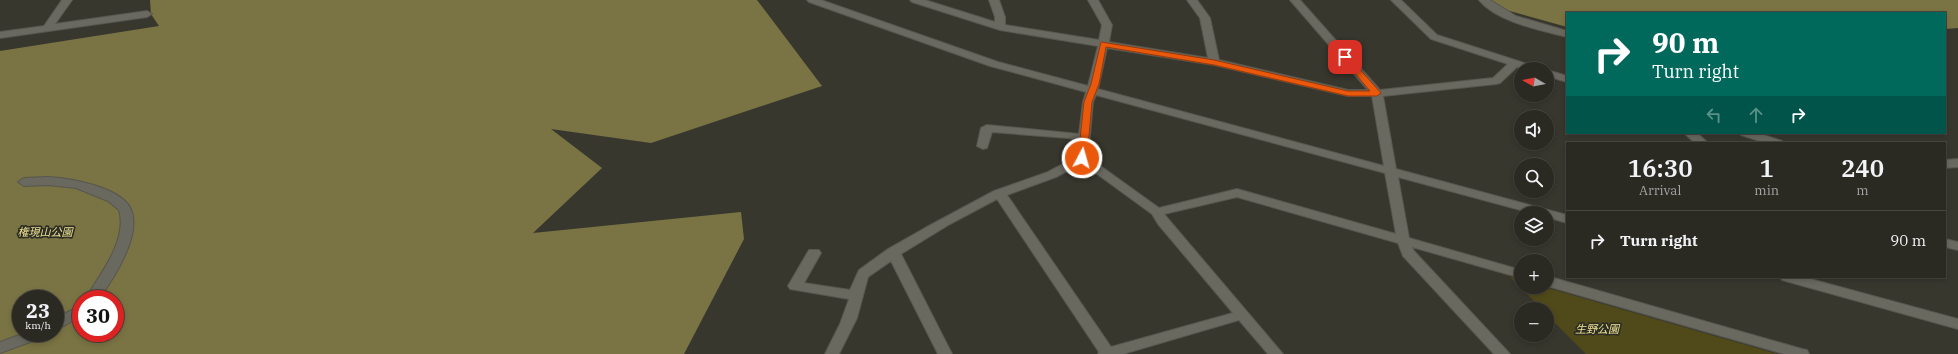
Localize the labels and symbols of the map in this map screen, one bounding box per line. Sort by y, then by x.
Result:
pin [1328,40,1362,74]
north arrow [1514,62,1554,102]
position arrow [1061,137,1103,179]
park label: 権現山公園 [18,225,74,239]
speed limit sign: 30 [72,290,124,342]
park label: 生野公園 [1575,322,1621,336]

